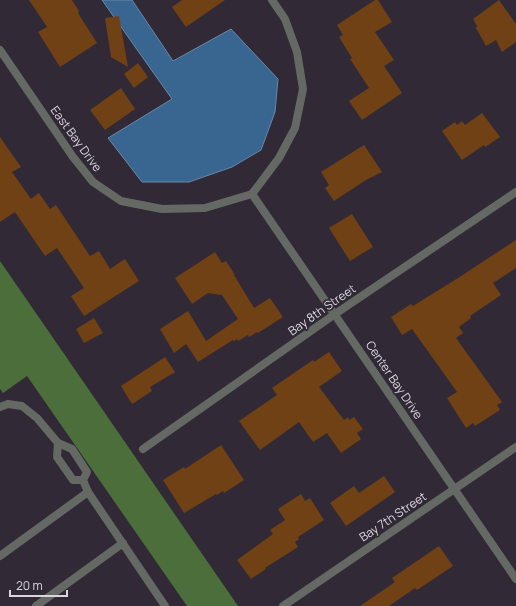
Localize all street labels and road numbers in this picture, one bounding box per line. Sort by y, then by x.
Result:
street label: East Bay Drive [47,102,106,175]
street label: Bay 8th Street [285,280,359,339]
street label: Center Bay Drive [362,337,427,422]
street label: Bay 7th Street [356,488,430,545]

